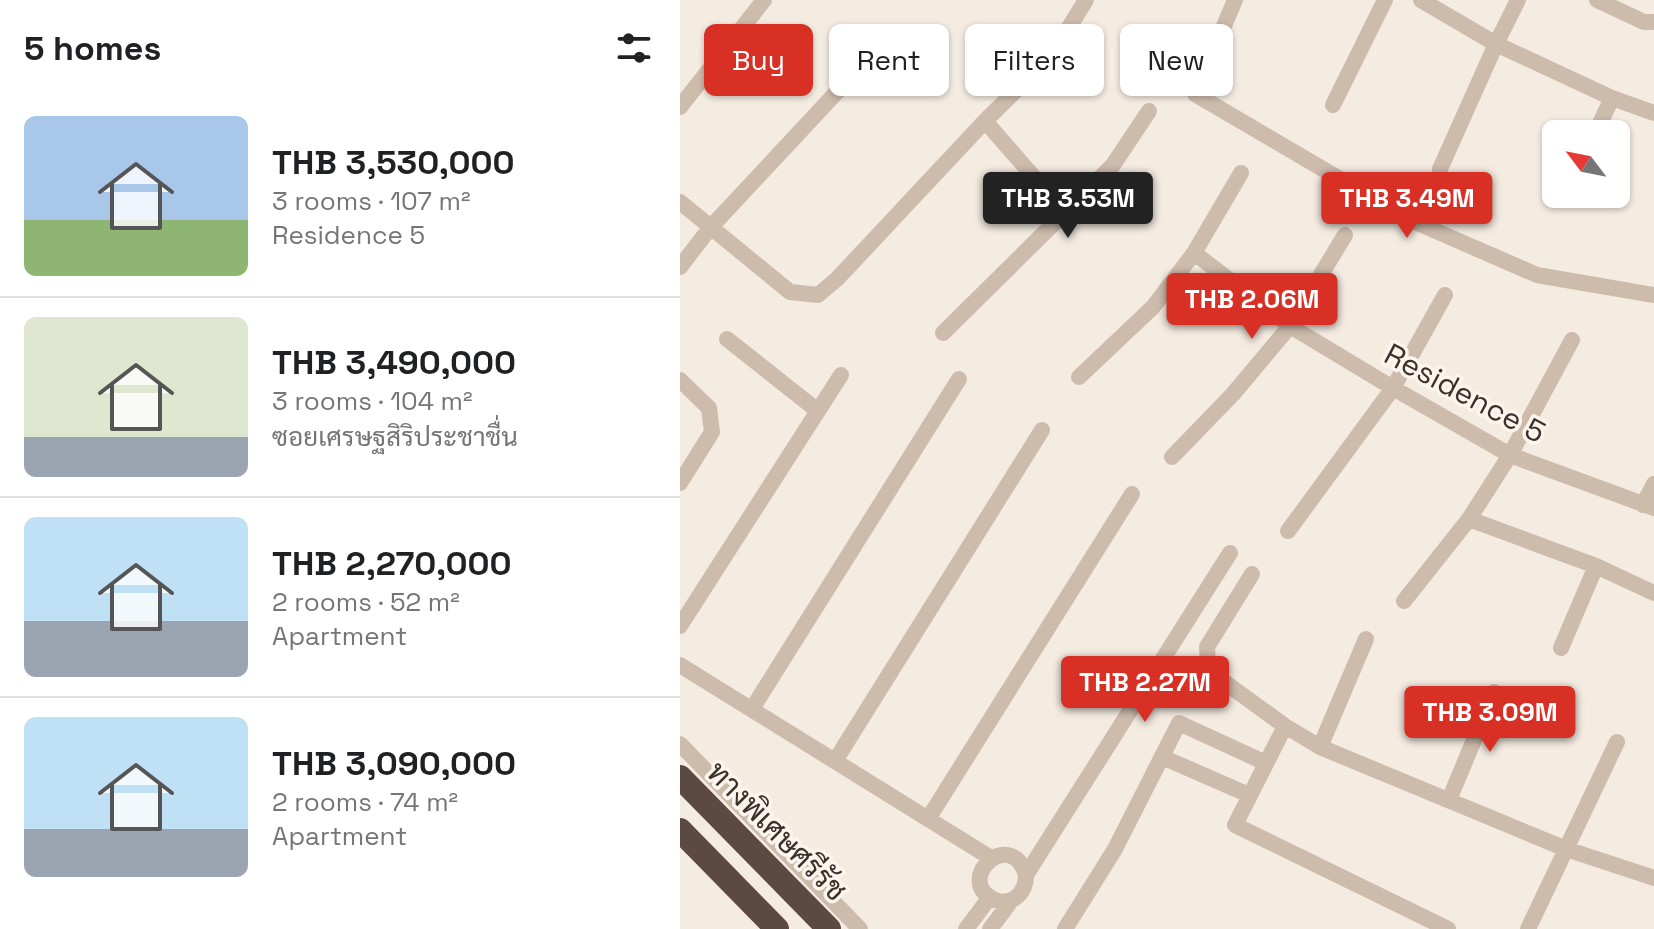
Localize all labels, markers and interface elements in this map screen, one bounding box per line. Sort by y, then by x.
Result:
chip: Buy [704,24,813,96]
chip: Rent [829,24,949,96]
chip: Filters [965,24,1104,96]
chip: New [1120,24,1233,96]
icon: filters [612,26,656,70]
text: 5 homes [24,27,161,70]
north arrow [1542,120,1630,208]
map controls [1542,120,1630,208]
text: THB 3,530,000 [272,141,515,184]
icon: home [88,148,184,244]
pin: THB 3.53M [976,172,1160,240]
pin: THB 3.49M [1315,172,1499,240]
text: THB 3.53M [1001,181,1135,215]
text: THB 3.49M [1339,181,1475,215]
text: 3 rooms · 107 m² [272,184,470,218]
text: Residence 5 [272,218,425,252]
pin: THB 2.06M [1160,273,1344,341]
text: THB 2.06M [1185,282,1319,316]
street label: Residence 5 [1378,334,1552,452]
text: THB 3,490,000 [272,341,516,384]
icon: home [88,349,184,445]
text: 3 rooms · 104 m² [272,384,473,418]
text: ซอยเศรษฐสิริประชาชื่น [272,420,518,454]
text: THB 2,270,000 [272,542,512,585]
icon: home [88,549,184,645]
text: 2 rooms · 52 m² [272,585,460,619]
text: Apartment [272,619,407,653]
pin: THB 2.27M [1053,656,1237,724]
text: THB 2.27M [1079,665,1211,699]
pin: THB 3.09M [1398,686,1582,754]
text: THB 3.09M [1422,695,1558,729]
text: THB 3,090,000 [272,742,516,785]
icon: home [88,749,184,845]
street label: ทางพิเศษศรีรัช [699,753,855,909]
text: 2 rooms · 74 m² [272,785,458,819]
text: Apartment [272,819,407,853]

